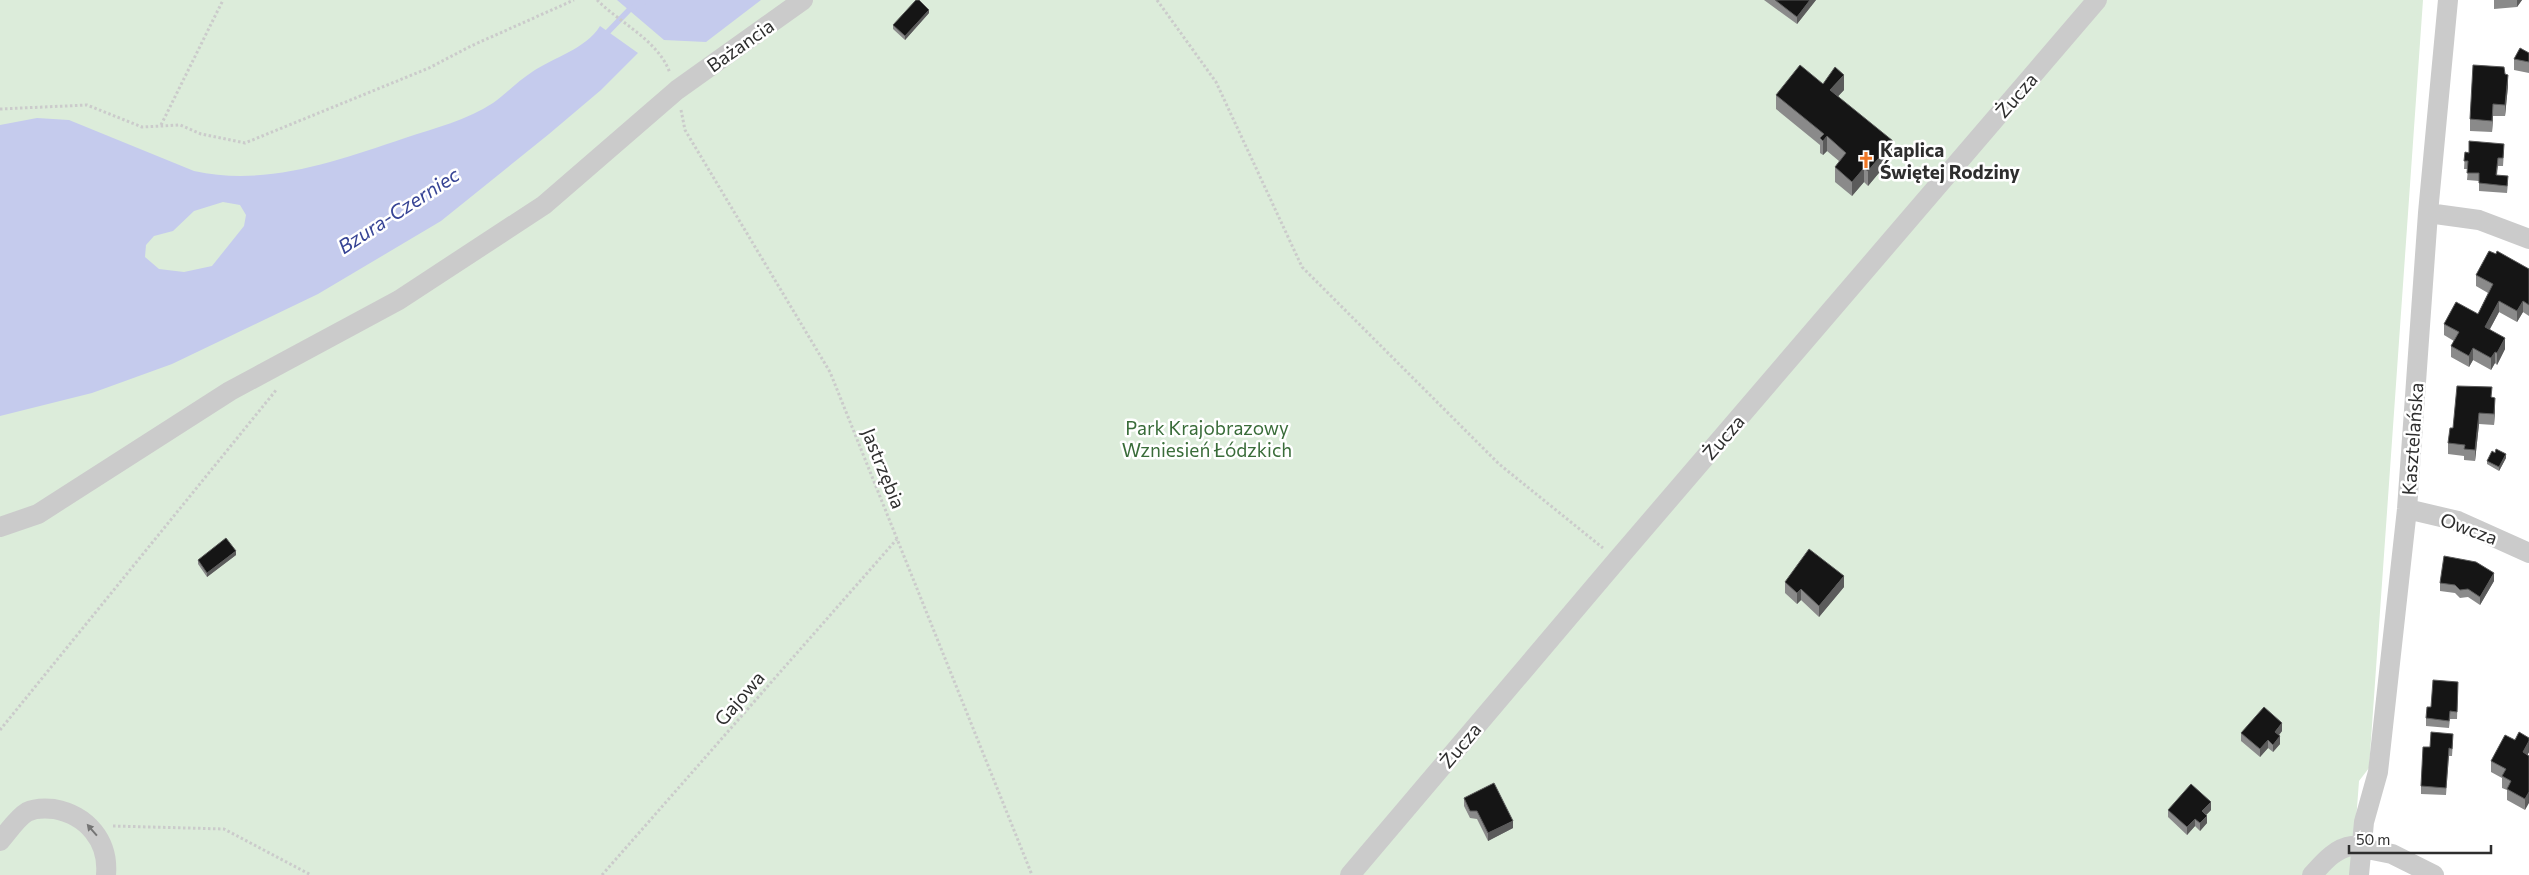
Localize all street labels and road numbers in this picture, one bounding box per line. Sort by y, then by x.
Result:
street label: Bażancia [702,14,778,76]
street label: Żucza [1990,68,2042,122]
street label: Kasztelańska [2397,382,2427,496]
street label: Żucza [1697,410,1749,464]
street label: Jastrzębia [857,424,911,512]
street label: Owcza [2437,507,2501,549]
street label: Gajowa [709,666,769,730]
street label: Żucza [1434,718,1486,772]

